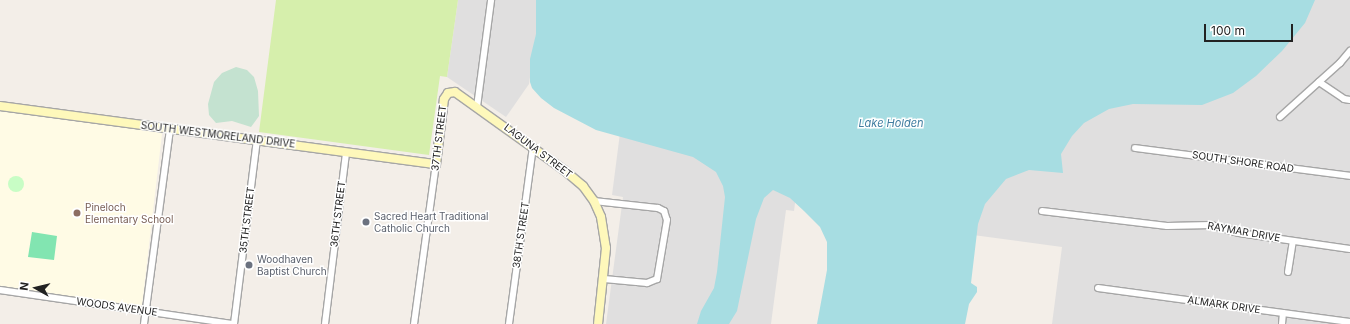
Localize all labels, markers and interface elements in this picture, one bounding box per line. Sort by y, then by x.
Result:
scale bar [1206,16,1295,42]
text: 100 m [1211,23,1245,38]
street label: 37TH STREET [429,104,449,172]
water label: Lake Holden [858,116,924,130]
street label: SOUTH WESTMORELAND DRIVE [140,120,296,150]
street label: LAGUNA STREET [502,121,574,181]
street label: SOUTH SHORE ROAD [1191,149,1295,175]
street label: 36TH STREET [328,180,348,248]
street label: 35TH STREET [237,186,257,254]
place label: Pineloch Elementary School [85,201,174,224]
street label: 38TH STREET [510,201,532,269]
marker: Pineloch Elementary School [72,208,82,218]
place label: Sacred Heart Traditional Catholic Church [374,210,489,234]
marker: Sacred Heart Traditional Catholic Church [361,217,371,227]
street label: RAYMAR DRIVE [1207,220,1281,244]
place label: Woodhaven Baptist Church [257,253,327,276]
marker: Woodhaven Baptist Church [244,260,254,270]
north arrow [16,268,56,308]
text: N [17,281,32,291]
street label: ALMARK DRIVE [1187,294,1261,316]
street label: WOODS AVENUE [76,295,158,319]

